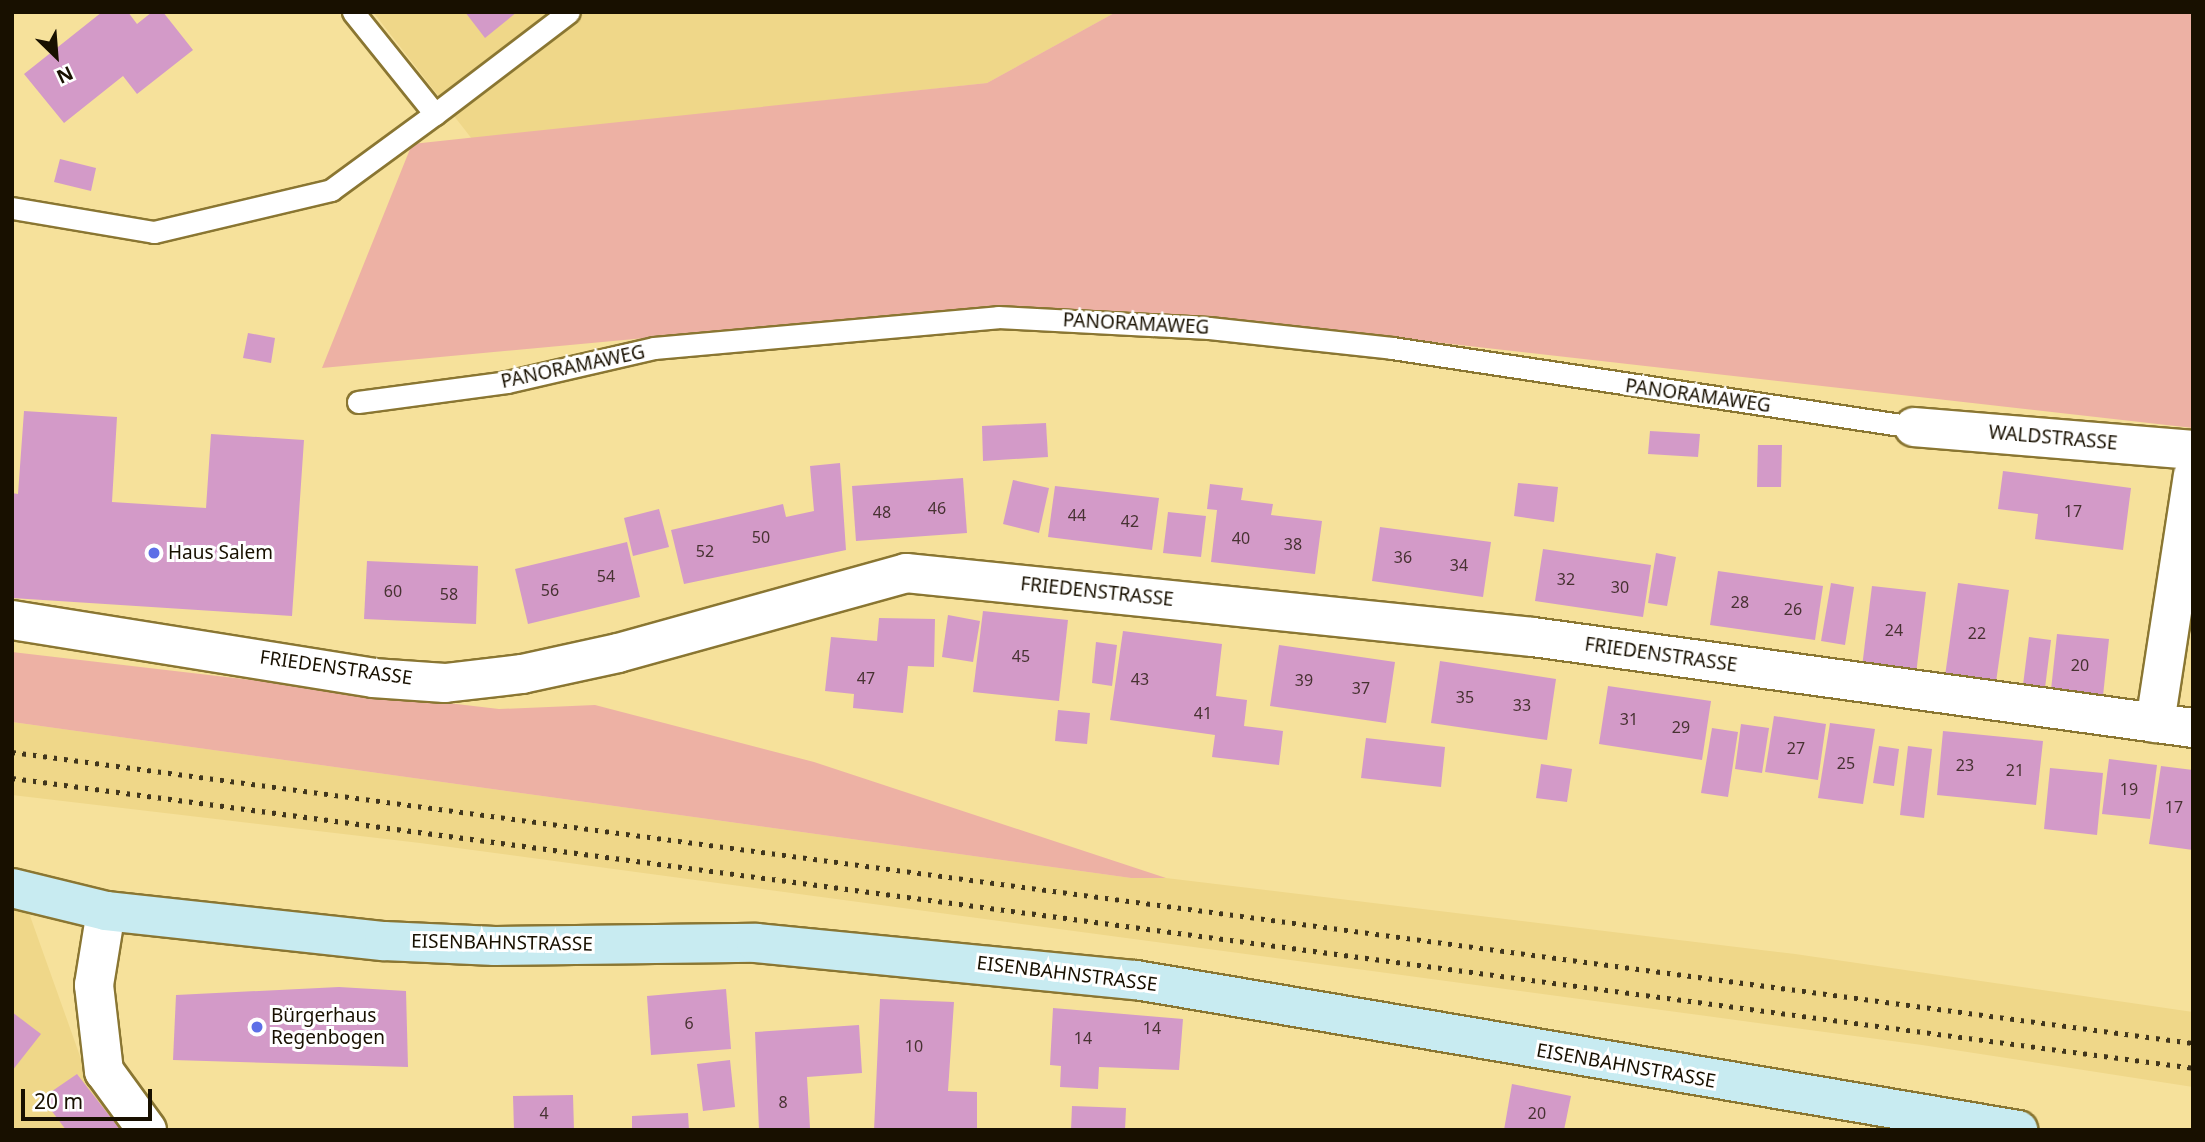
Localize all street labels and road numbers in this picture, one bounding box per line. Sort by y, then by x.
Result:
street label: PANORAMAWEG [1062,309,1210,339]
street label: PANORAMAWEG [499,341,647,393]
street label: PANORAMAWEG [1624,375,1772,417]
street label: WALDSTRASSE [1988,421,2118,455]
street label: FRIEDENSTRASSE [1019,573,1175,611]
street label: FRIEDENSTRASSE [1583,633,1739,677]
street label: FRIEDENSTRASSE [258,646,414,690]
street label: EISENBAHNSTRASSE [411,930,593,956]
street label: EISENBAHNSTRASSE [975,952,1159,996]
street label: EISENBAHNSTRASSE [1534,1039,1718,1093]

